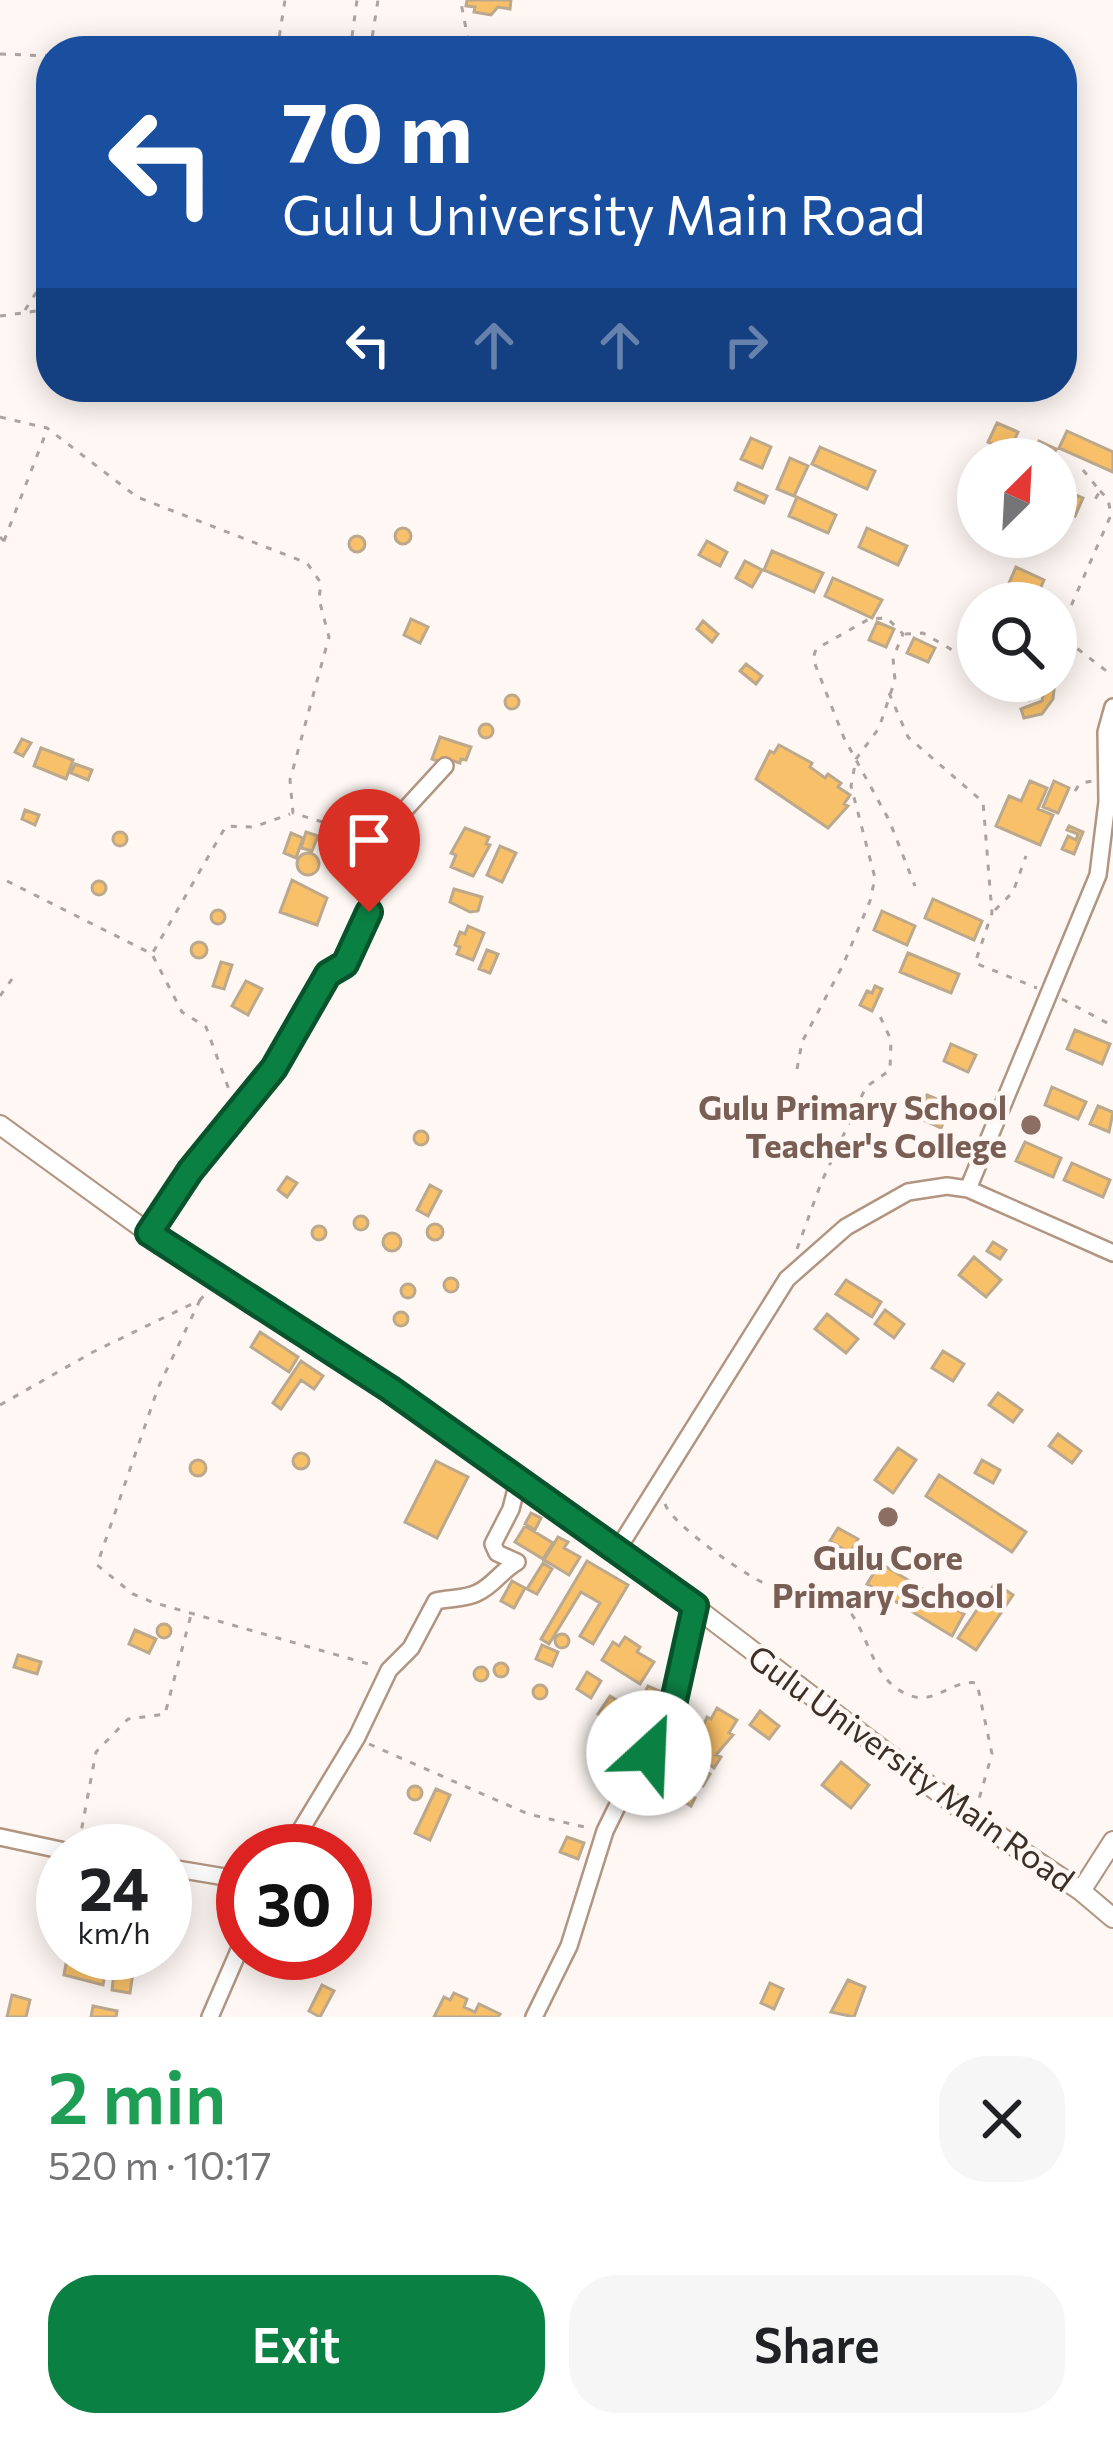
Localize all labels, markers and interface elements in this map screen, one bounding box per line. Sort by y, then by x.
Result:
text: 70 m [282,78,473,180]
icon: left [84,84,240,240]
text: Gulu University Main Road [282,180,926,246]
icon: left [335,312,401,378]
icon: ahead [461,312,527,378]
icon: ahead [587,312,653,378]
icon: right [713,312,779,378]
north arrow [957,438,1077,558]
map controls [957,438,1077,702]
button: search [957,582,1077,702]
pin [318,789,420,912]
icon: arrive [336,807,402,873]
place label: Gulu Primary School Teacher's College [698,1086,1007,1165]
marker: Gulu Primary School Teacher's College [1018,1112,1044,1138]
marker: Gulu Core Primary School [875,1504,901,1530]
place label: Gulu Core Primary School [772,1536,1004,1615]
street label: Gulu University Main Road [741,1635,1083,1899]
position arrow [586,1690,712,1816]
speed limit sign: 30 [216,1824,372,1980]
text: 24 [79,1850,149,1923]
text: km/h [78,1913,150,1950]
text: 2 min [48,2051,226,2139]
button: close [939,2056,1065,2182]
text: 520 m · 10:17 [48,2140,272,2188]
button: Exit [48,2275,545,2413]
button: Share [569,2275,1065,2413]

